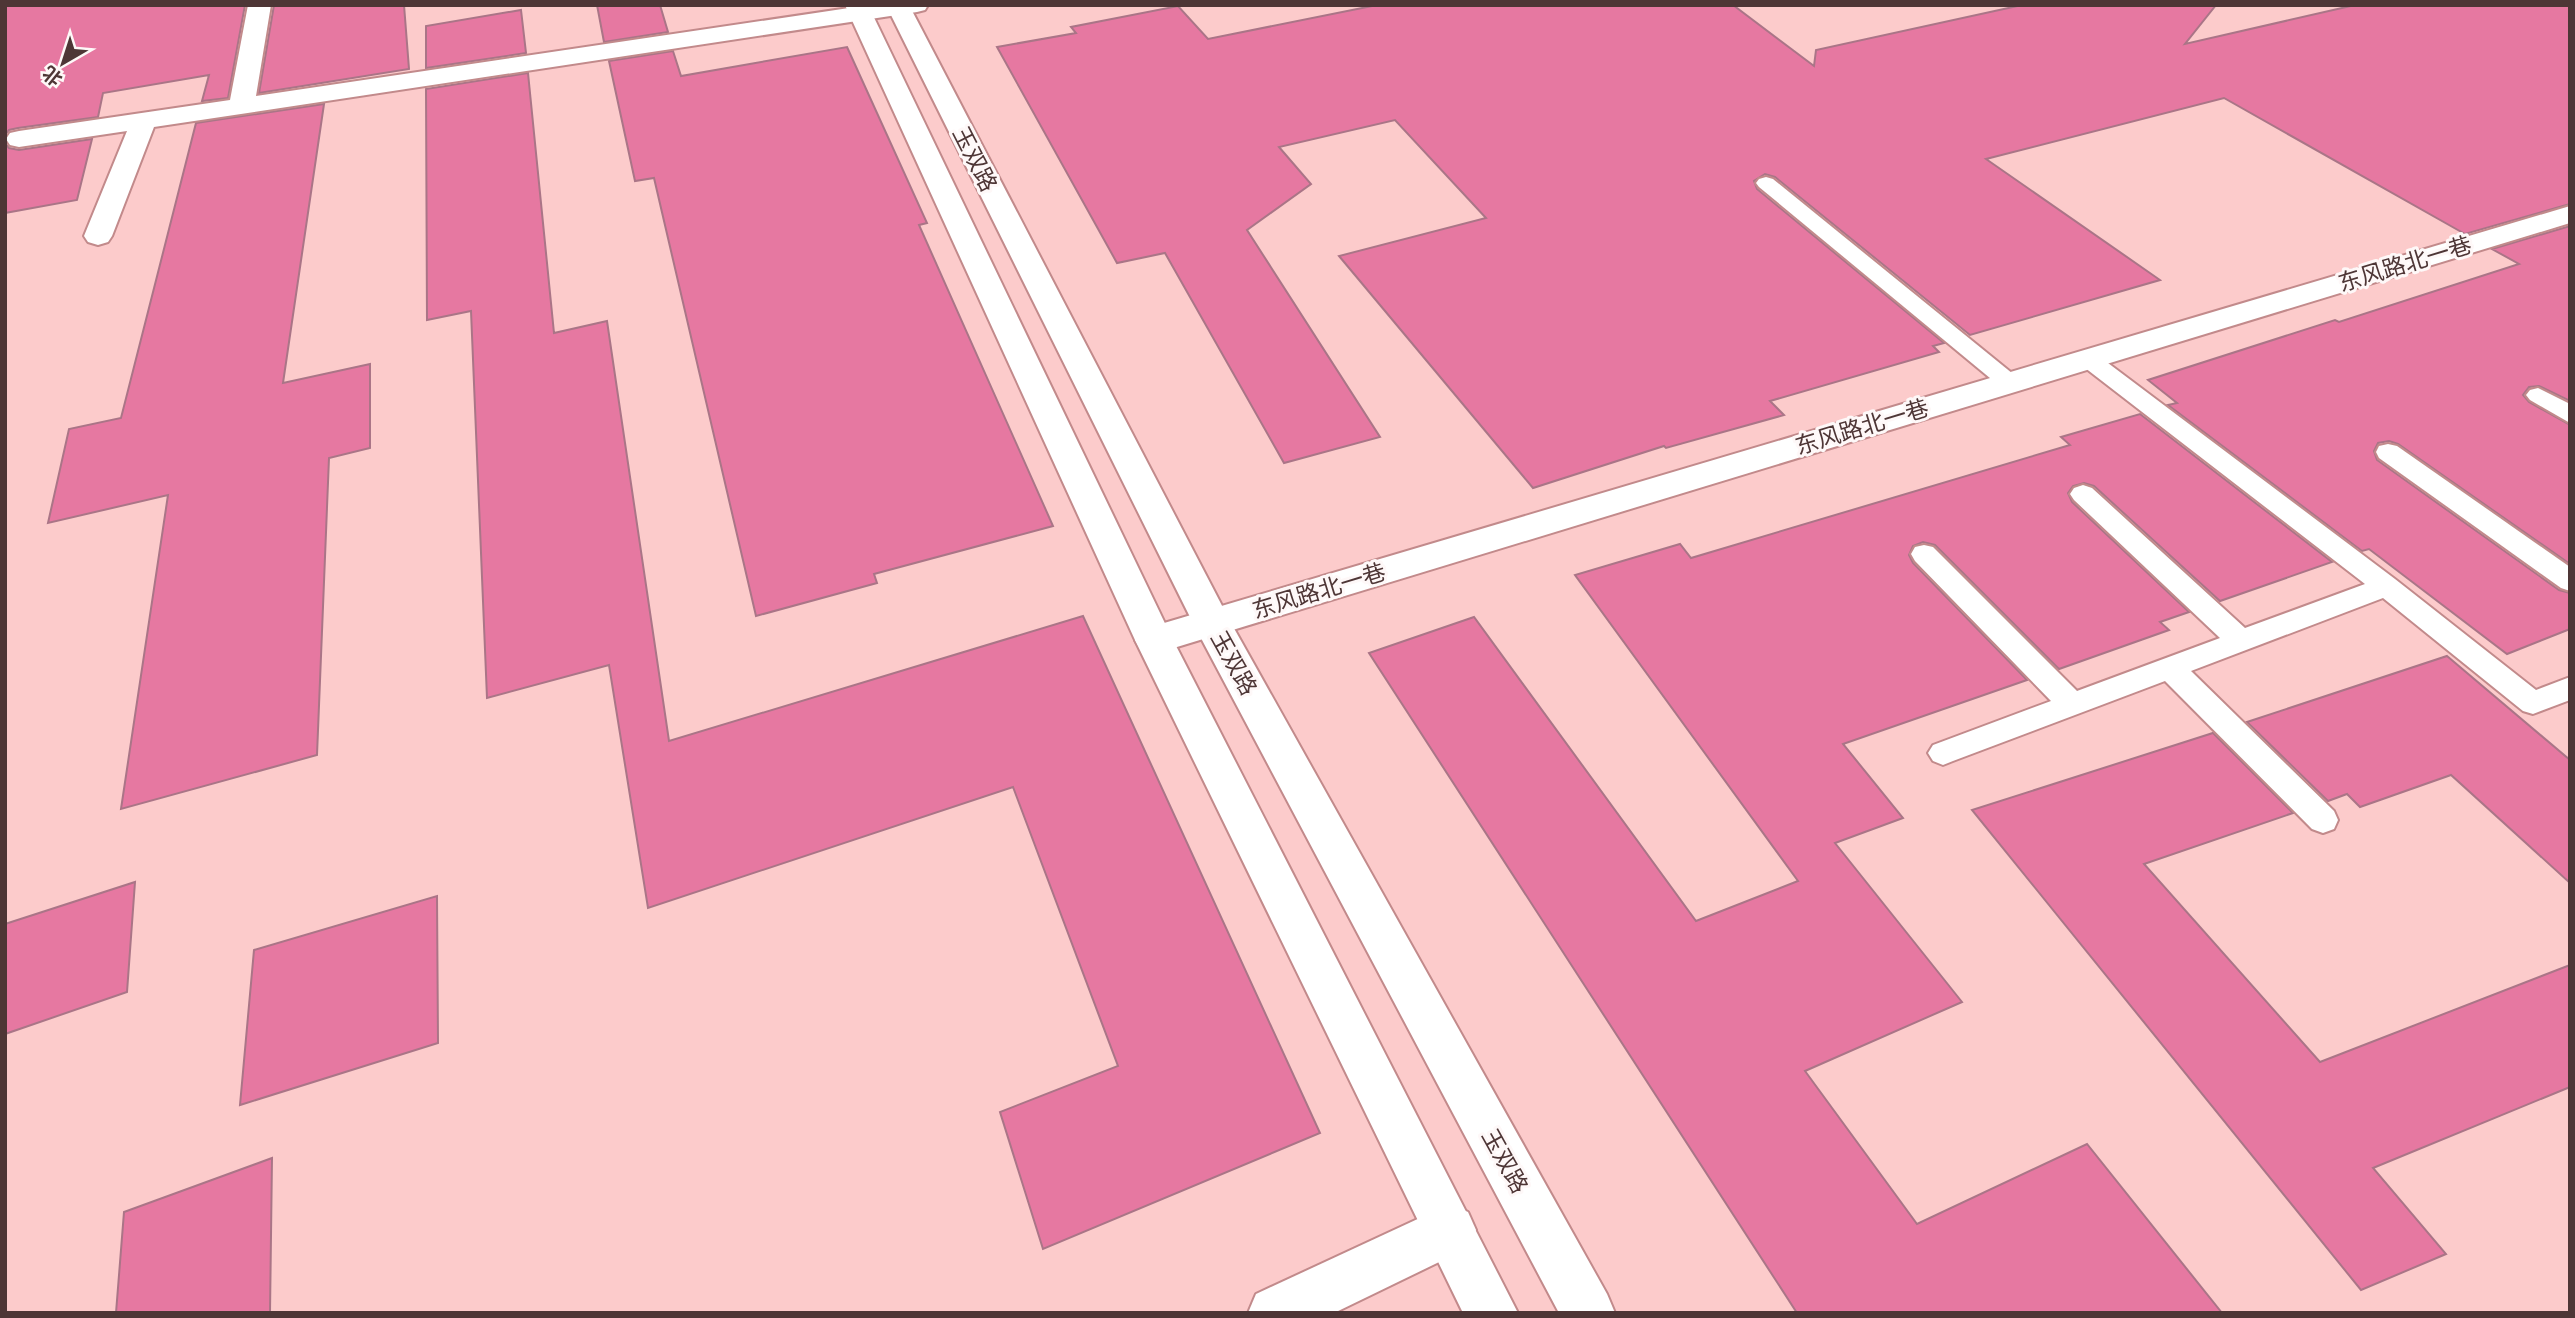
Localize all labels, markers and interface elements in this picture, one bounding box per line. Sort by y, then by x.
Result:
north arrow [28,28,98,98]
text: 北 [39,62,67,90]
street label: 玉双路 [948,122,1002,196]
street label: 东风路北一巷 [2335,231,2475,297]
street label: 东风路北一巷 [1792,394,1932,460]
street label: 东风路北一巷 [1249,558,1389,624]
street label: 玉双路 [1206,627,1262,699]
street label: 玉双路 [1477,1125,1533,1197]

